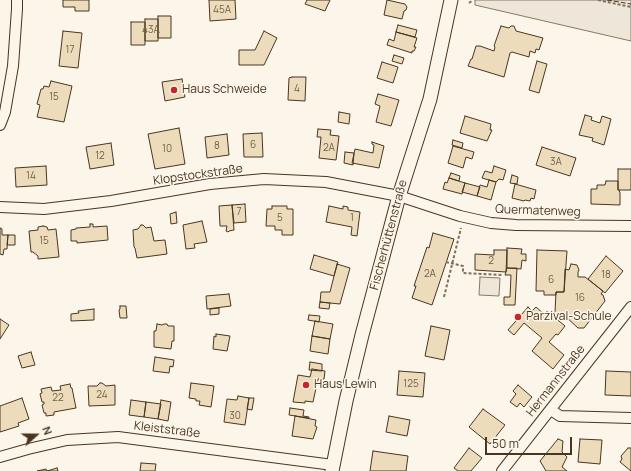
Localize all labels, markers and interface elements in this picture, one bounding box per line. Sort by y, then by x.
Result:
house number: 45A [213,4,231,16]
house number: 43A [142,24,160,36]
house number: 17 [66,44,74,56]
place label: Haus Schweide [182,83,267,97]
house number: 4 [294,83,300,95]
marker: Haus Schweide [169,85,179,95]
house number: 15 [49,91,59,103]
house number: 6 [250,139,256,151]
house number: 8 [214,140,220,152]
house number: 2A [323,142,335,154]
house number: 10 [162,143,172,155]
house number: 12 [95,150,105,162]
house number: 3A [550,156,562,168]
street label: Klopstockstraße [152,162,244,188]
house number: 14 [26,170,36,182]
street label: Fischerhüttenstraße [367,178,411,292]
street label: Quermatenweg [495,202,581,220]
house number: 7 [236,206,242,218]
house number: 5 [277,212,283,224]
house number: 1 [350,212,354,224]
house number: 15 [39,235,49,247]
house number: 2 [488,255,494,267]
house number: 2A [424,268,436,280]
house number: 18 [601,269,611,281]
house number: 6 [548,274,554,286]
house number: 16 [575,292,585,304]
place label: Parzival-Schule [526,310,611,324]
marker: Parzival-Schule [513,312,523,322]
street label: Hermannstraße [524,342,588,420]
place label: Haus Lewin [314,378,377,392]
house number: 125 [403,378,419,390]
marker: Haus Lewin [301,380,311,390]
house number: 24 [96,389,108,401]
house number: 22 [52,392,64,404]
house number: 30 [229,410,241,422]
north arrow [16,415,56,455]
street label: Kleiststraße [133,419,201,441]
text: N [39,424,56,437]
scale bar [487,429,574,455]
text: 50 m [492,435,519,452]

